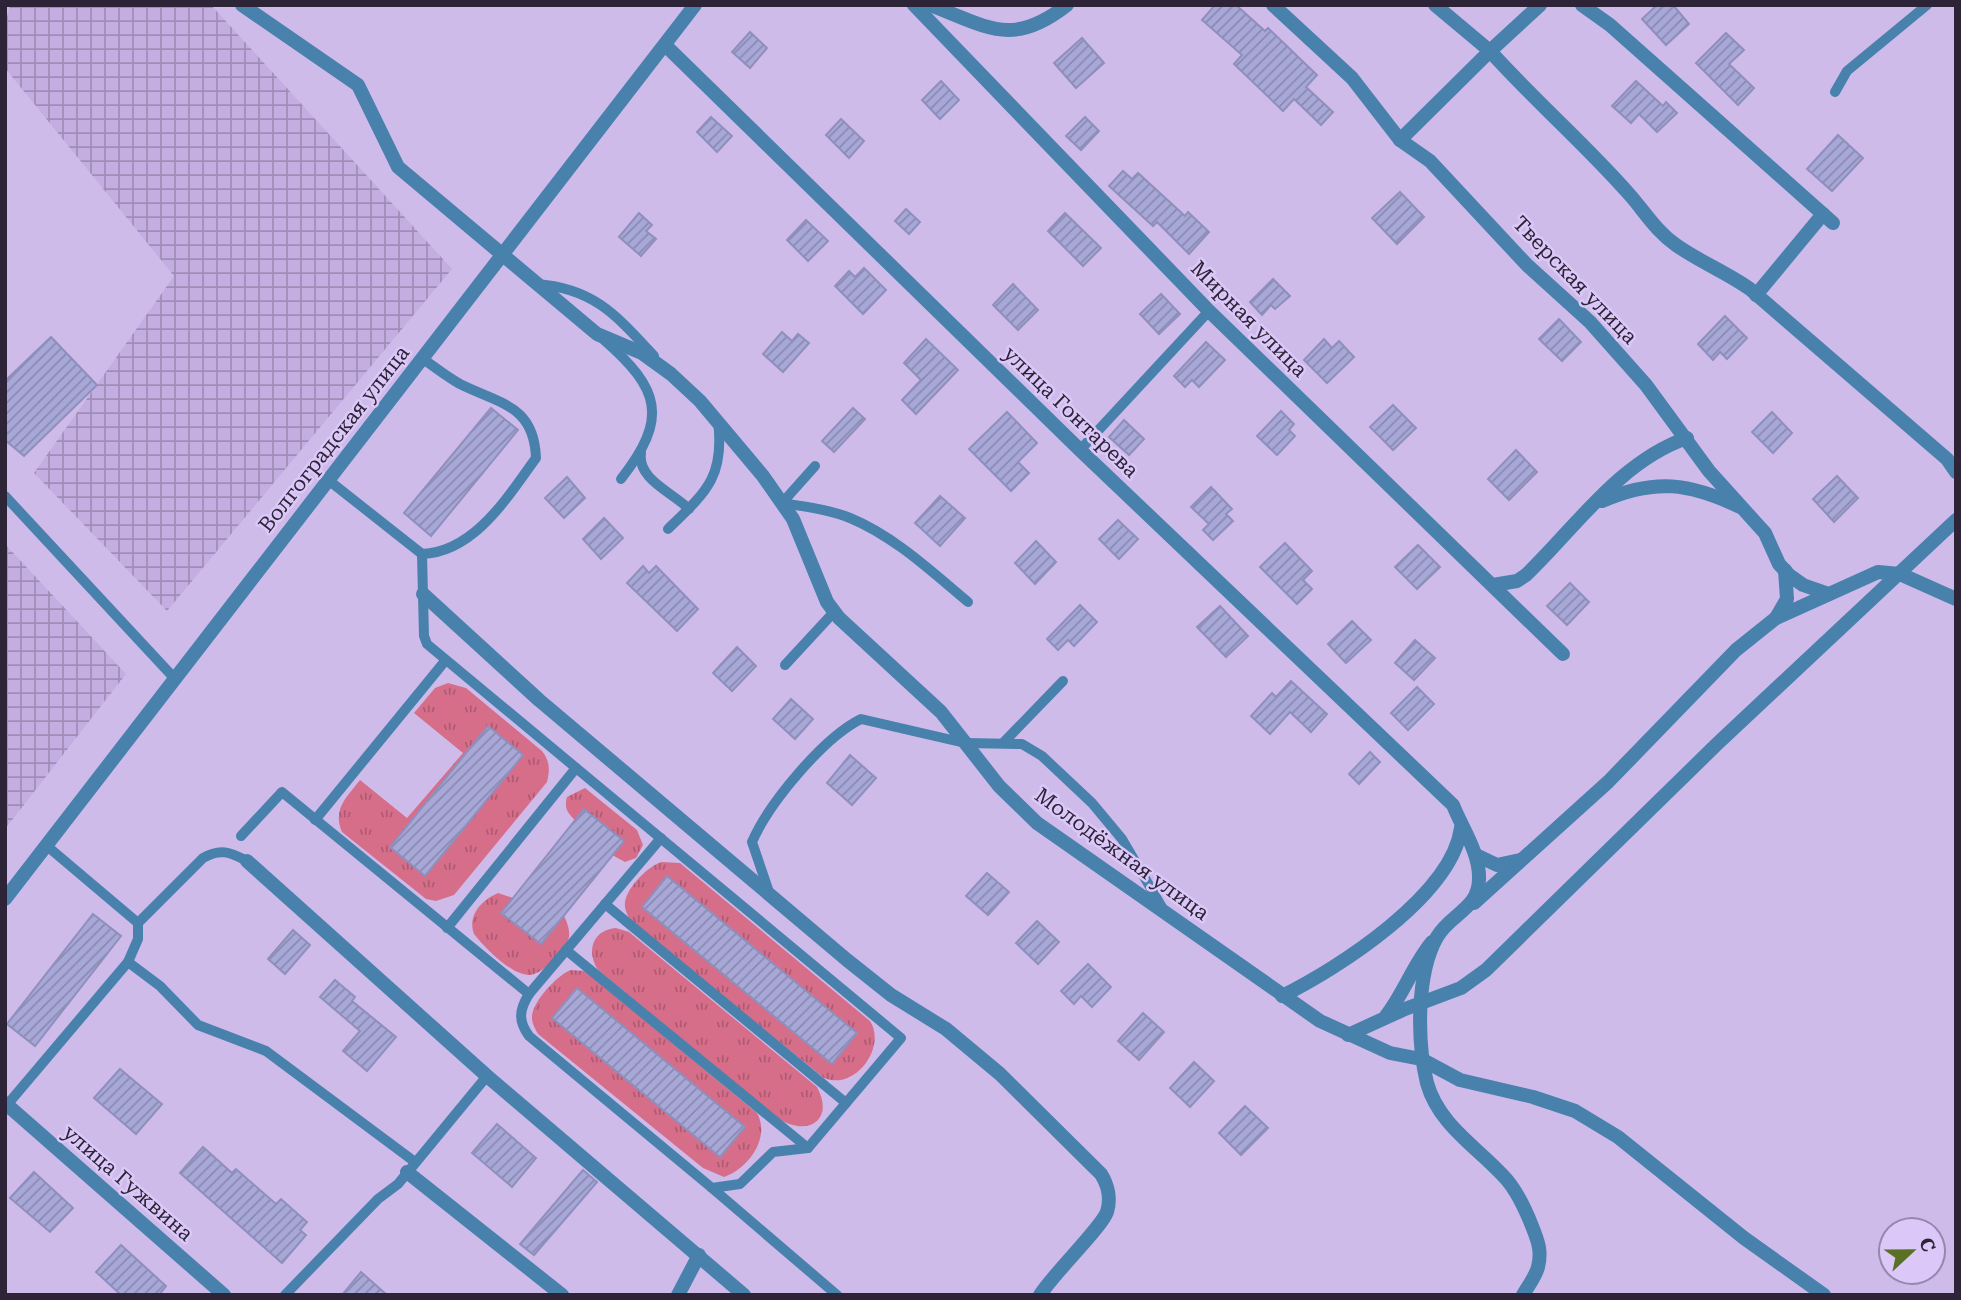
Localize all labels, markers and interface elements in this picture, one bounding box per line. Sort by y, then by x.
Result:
street label: Тверская улица [1508,211,1642,349]
street label: Мирная улица [1186,256,1312,382]
street label: Волгоградская улица [254,341,415,537]
street label: улица Гонтарева [998,341,1144,483]
street label: Молодёжная улица [1030,783,1214,925]
street label: улица Гужвина [58,1120,198,1246]
north arrow [1877,1216,1947,1286]
text: С [1914,1234,1940,1255]

